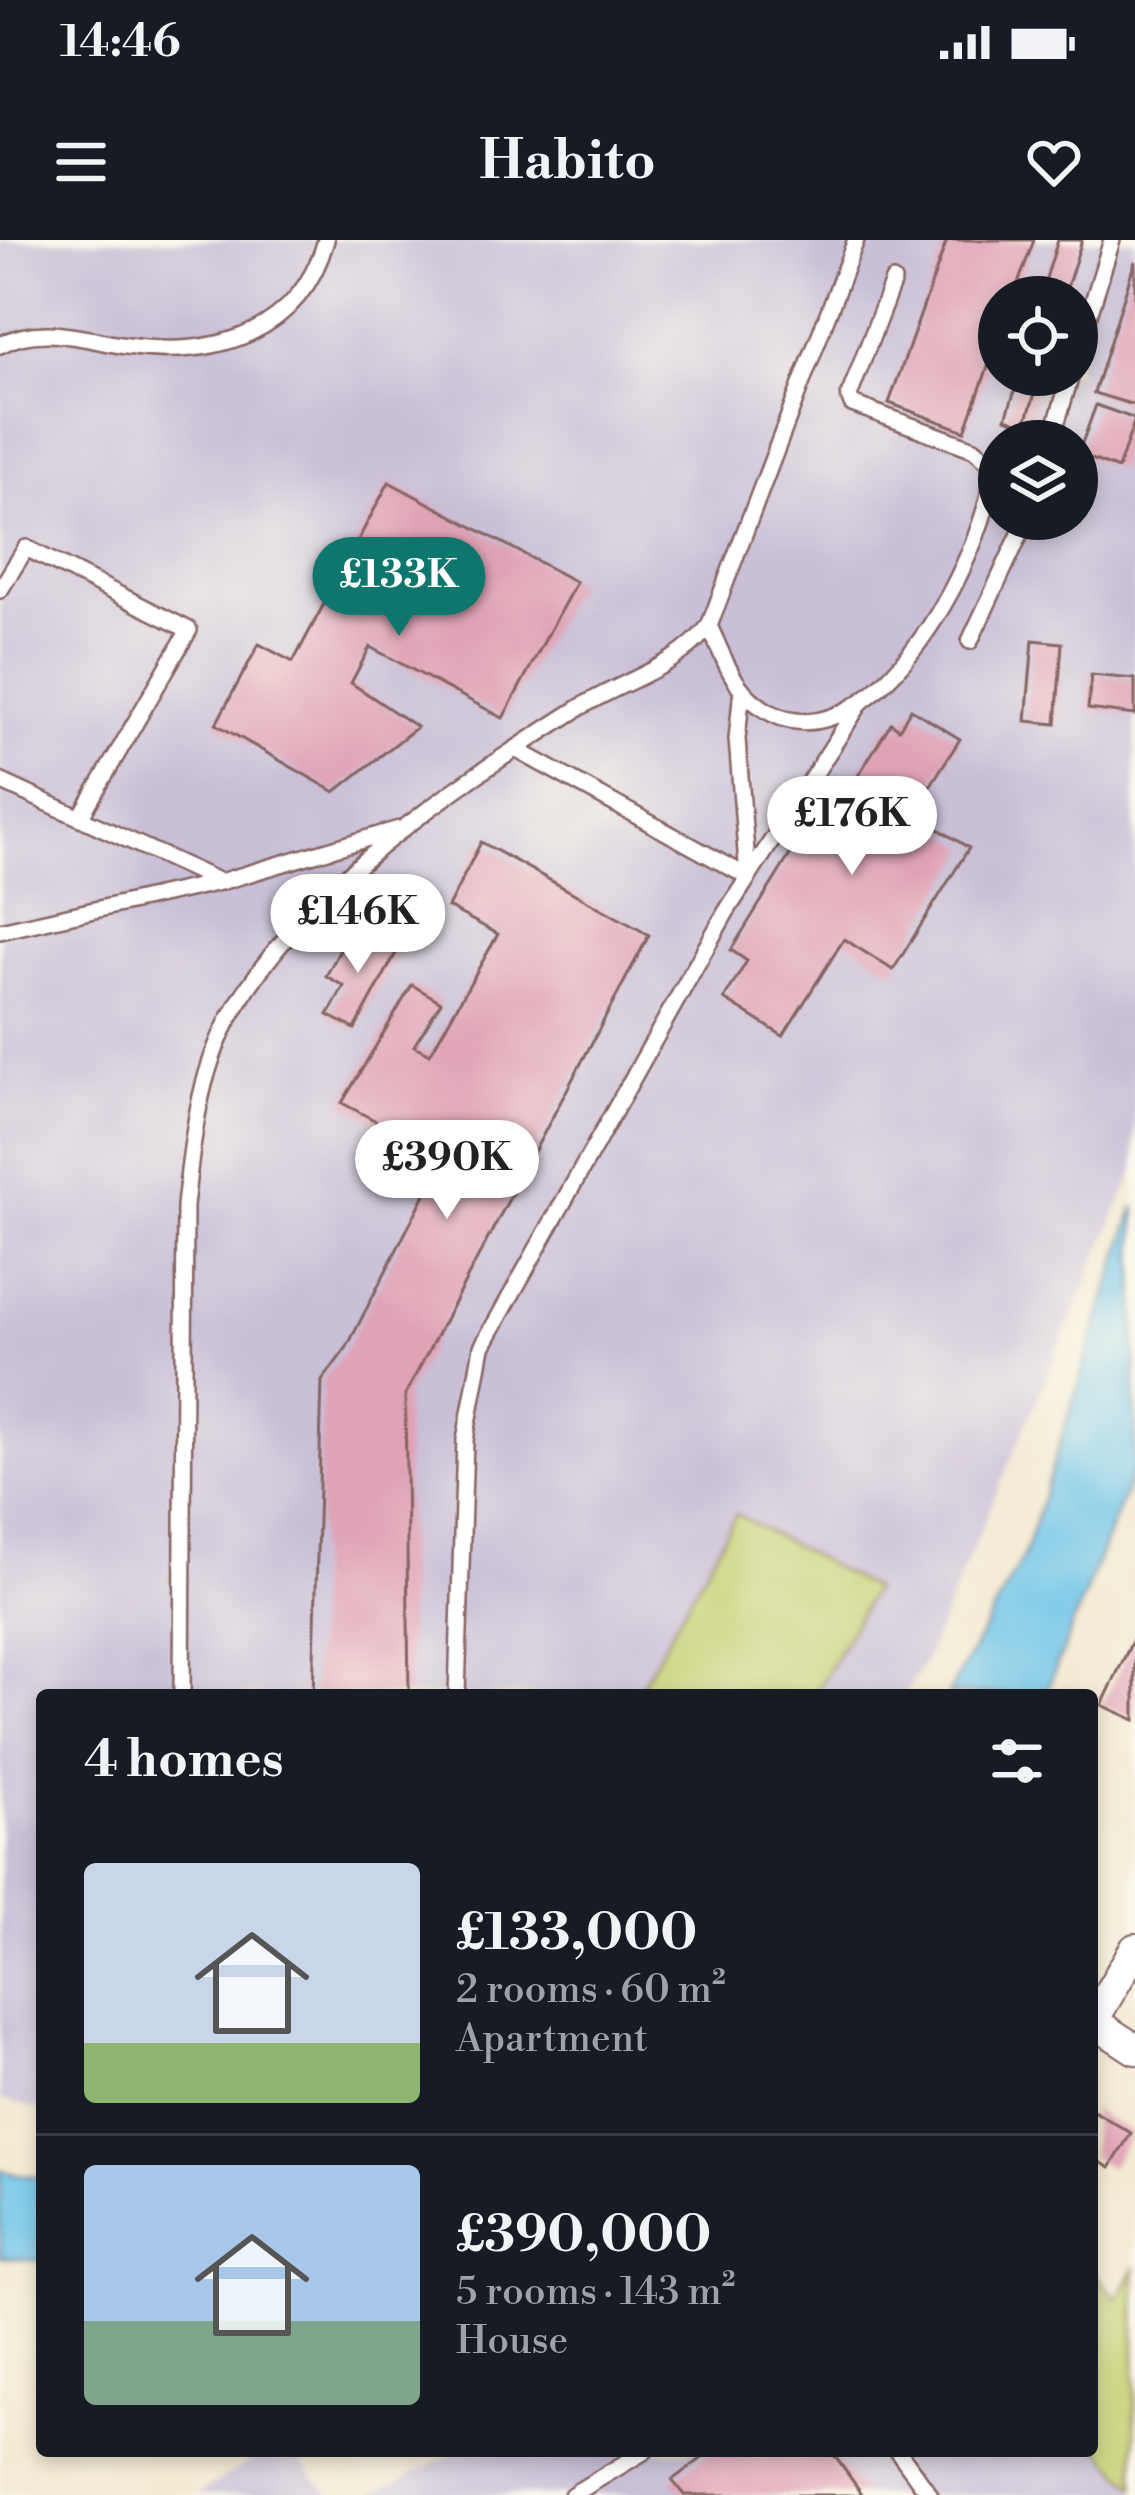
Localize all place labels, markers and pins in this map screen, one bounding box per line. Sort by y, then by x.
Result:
pin: £133K [315,537,483,639]
pin: £176K [768,776,936,878]
pin: £146K [274,874,442,976]
pin: £390K [363,1120,531,1222]

